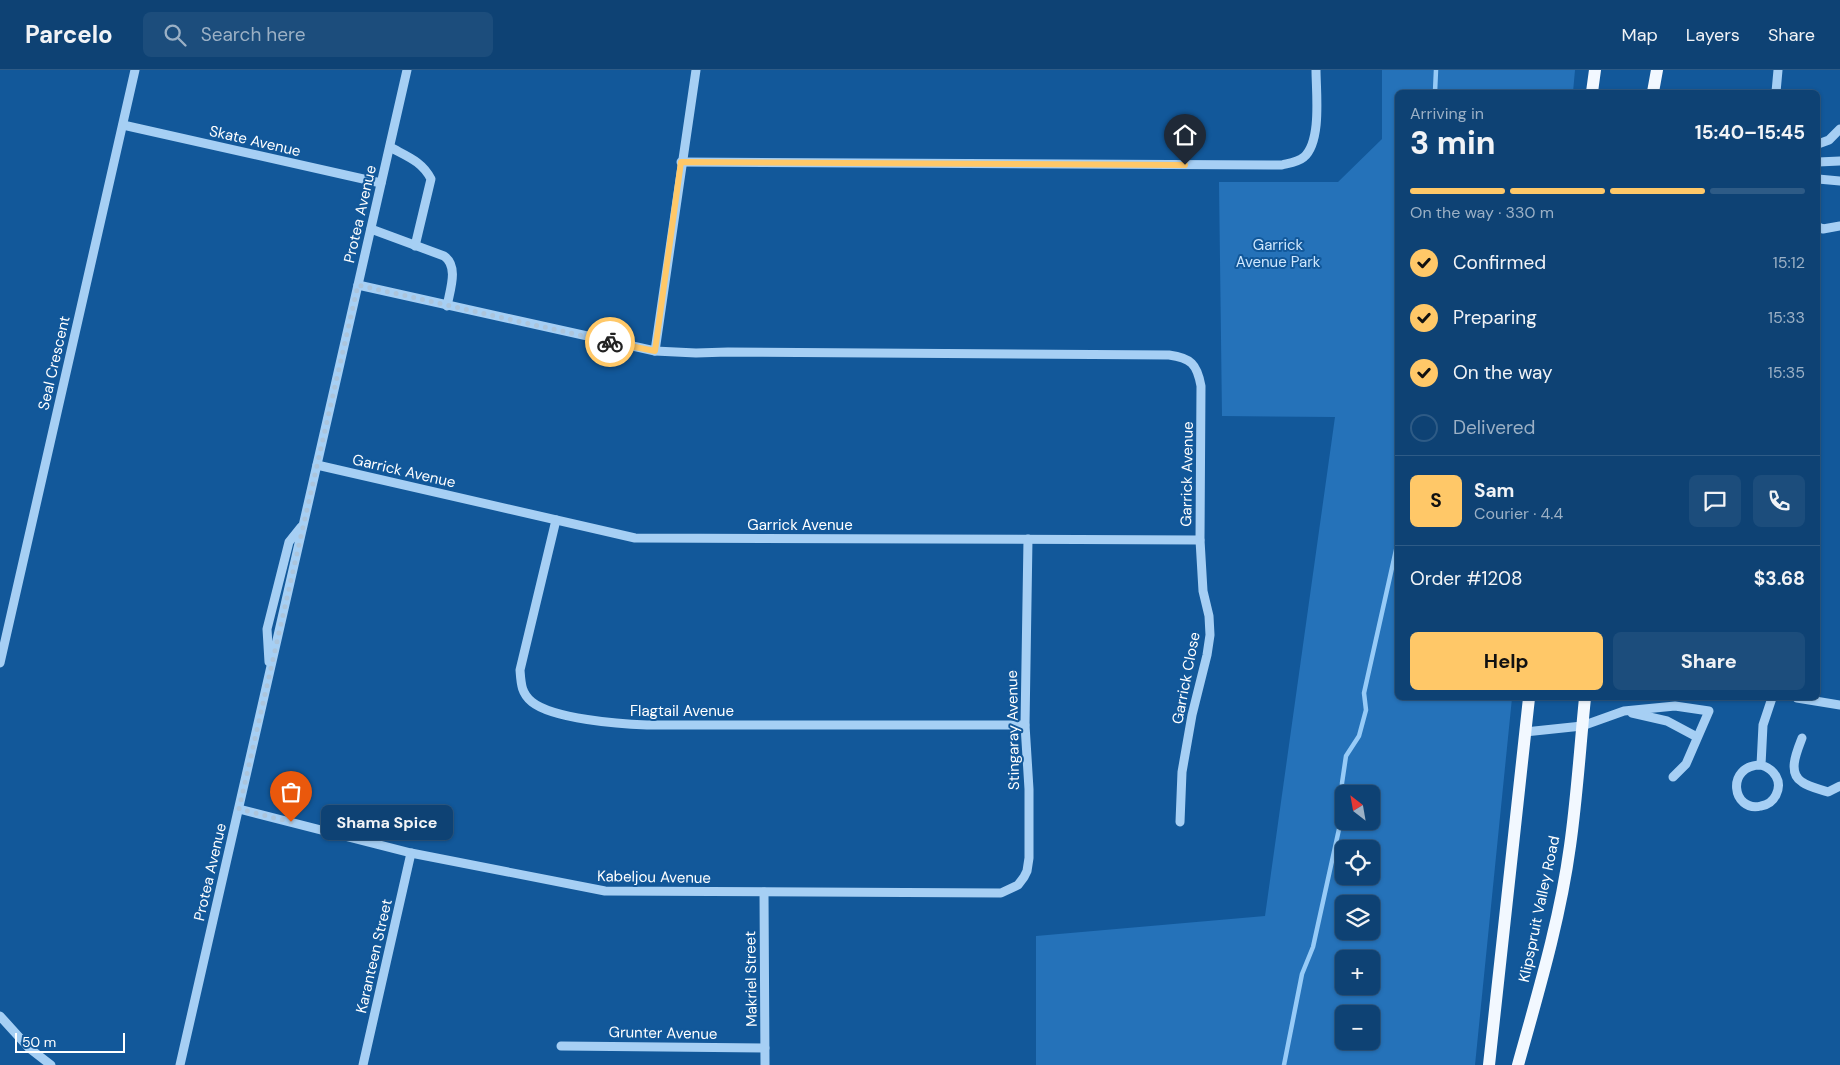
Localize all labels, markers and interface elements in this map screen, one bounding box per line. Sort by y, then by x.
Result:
search box [143,12,493,57]
text: Parcelo [25,19,113,50]
icon: search [161,21,189,49]
text: Search here [201,22,306,47]
text: Map [1622,23,1658,47]
text: Layers [1686,23,1740,47]
text: Share [1768,23,1815,47]
text: Arriving in [1410,103,1484,124]
pin [1164,114,1206,165]
text: 15:40–15:45 [1695,120,1805,145]
street label: Skate Avenue [207,121,303,161]
icon: home [1171,121,1199,149]
text: 3 min [1410,122,1495,164]
street label: Protea Avenue [339,163,381,265]
text: On the way · 330 m [1410,202,1554,223]
park label: Garrick Avenue Park [1236,235,1321,272]
icon: check [1410,249,1438,277]
text: Confirmed [1453,250,1546,275]
text: 15:12 [1773,252,1805,273]
icon: check [1410,304,1438,332]
text: Preparing [1453,305,1537,330]
text: 15:33 [1768,307,1805,328]
street label: Seal Crescent [33,314,75,412]
courier [585,317,635,367]
icon: bike [596,328,624,356]
icon: check [1410,359,1438,387]
text: On the way [1453,360,1553,385]
text: 15:35 [1768,362,1805,383]
text: Delivered [1453,415,1535,440]
street label: Garrick Avenue [1176,421,1198,527]
street label: Garrick Avenue [350,449,458,493]
button: chat [1689,475,1741,527]
button: phone [1753,475,1805,527]
text: Sam [1474,478,1515,503]
text: S [1430,488,1442,513]
text: Courier · 4.4 [1474,503,1563,524]
street label: Garrick Avenue [747,515,853,535]
text: Order #1208 [1410,566,1523,591]
text: $3.68 [1754,566,1805,591]
street label: Garrick Close [1167,630,1205,726]
button: Help [1410,632,1603,690]
button: Share [1613,632,1805,690]
street label: Stingaray Avenue [1002,670,1024,790]
street label: Flagtail Avenue [630,701,734,721]
pin [270,771,312,822]
icon: bag [277,778,305,806]
north arrow [1335,785,1380,830]
map controls [1335,785,1380,1050]
callout: Shama Spice [321,804,454,840]
text: Shama Spice [337,812,438,833]
street label: Protea Avenue [189,821,231,923]
street label: Klipspruit Valley Road [1514,834,1564,984]
button: locate [1335,840,1380,885]
street label: Kabeljou Avenue [597,866,711,888]
button: layers [1335,895,1380,940]
street label: Karanteen Street [351,897,397,1015]
street label: Makriel Street [740,931,762,1027]
button: + [1335,950,1380,995]
button: − [1335,1005,1380,1050]
street label: Grunter Avenue [608,1022,718,1044]
scale bar [15,1030,125,1053]
text: 50 m [22,1033,56,1051]

